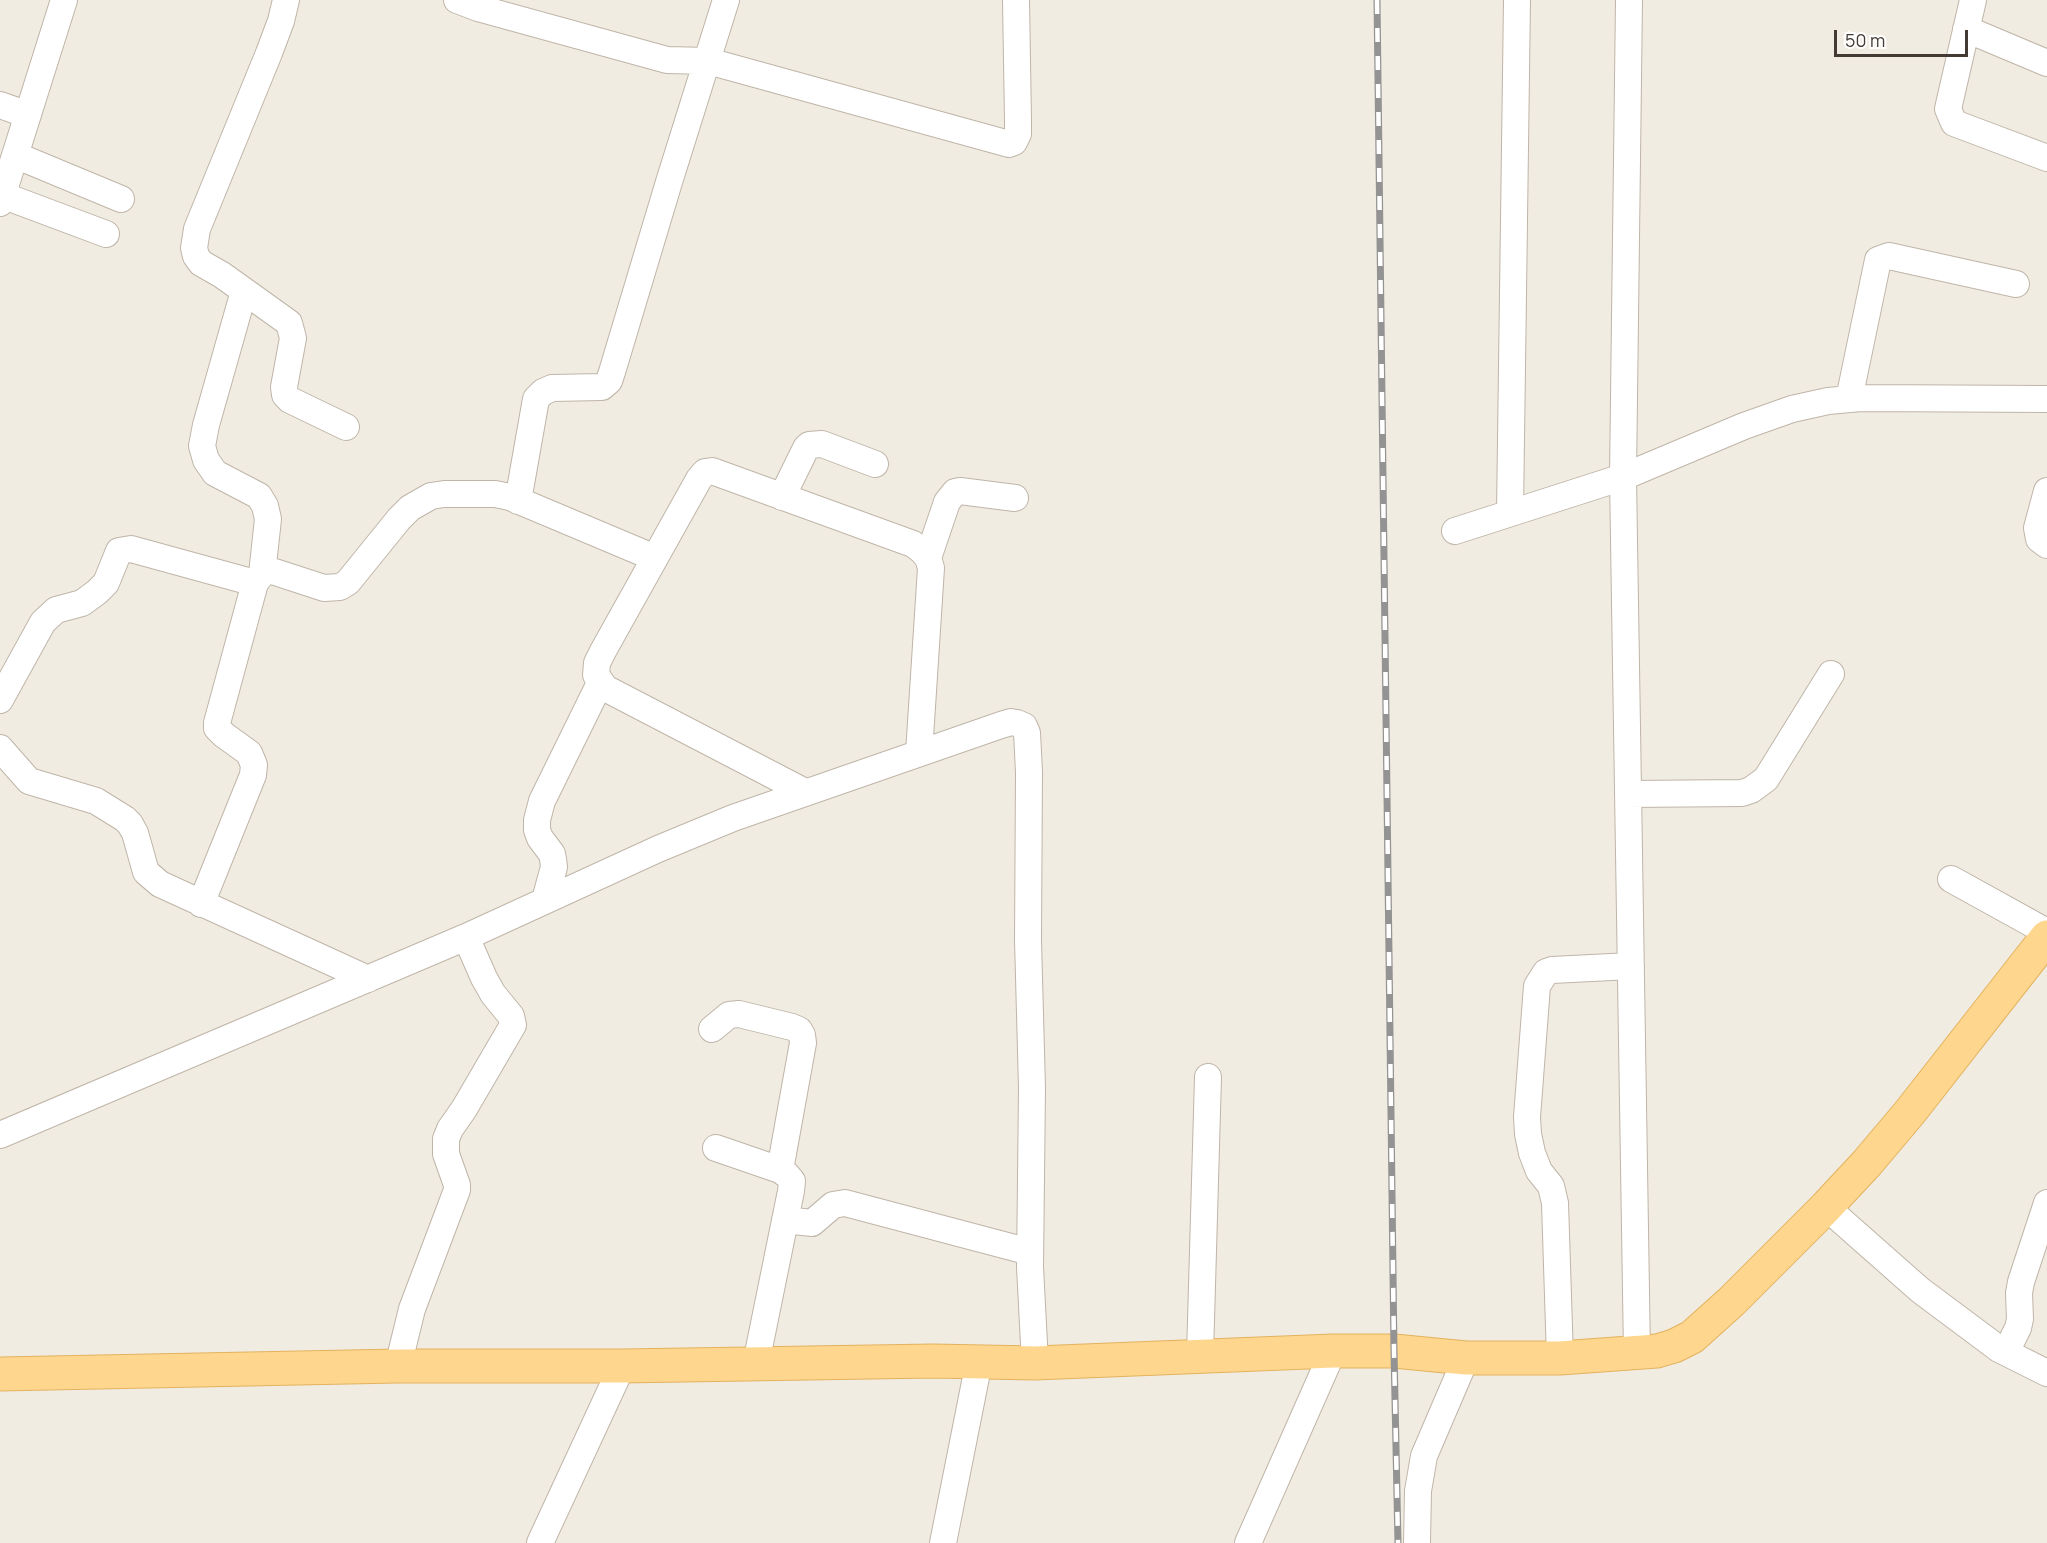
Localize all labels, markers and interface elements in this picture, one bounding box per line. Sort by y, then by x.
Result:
scale bar [1837,18,1970,56]
text: 50 m [1845,28,1885,52]

